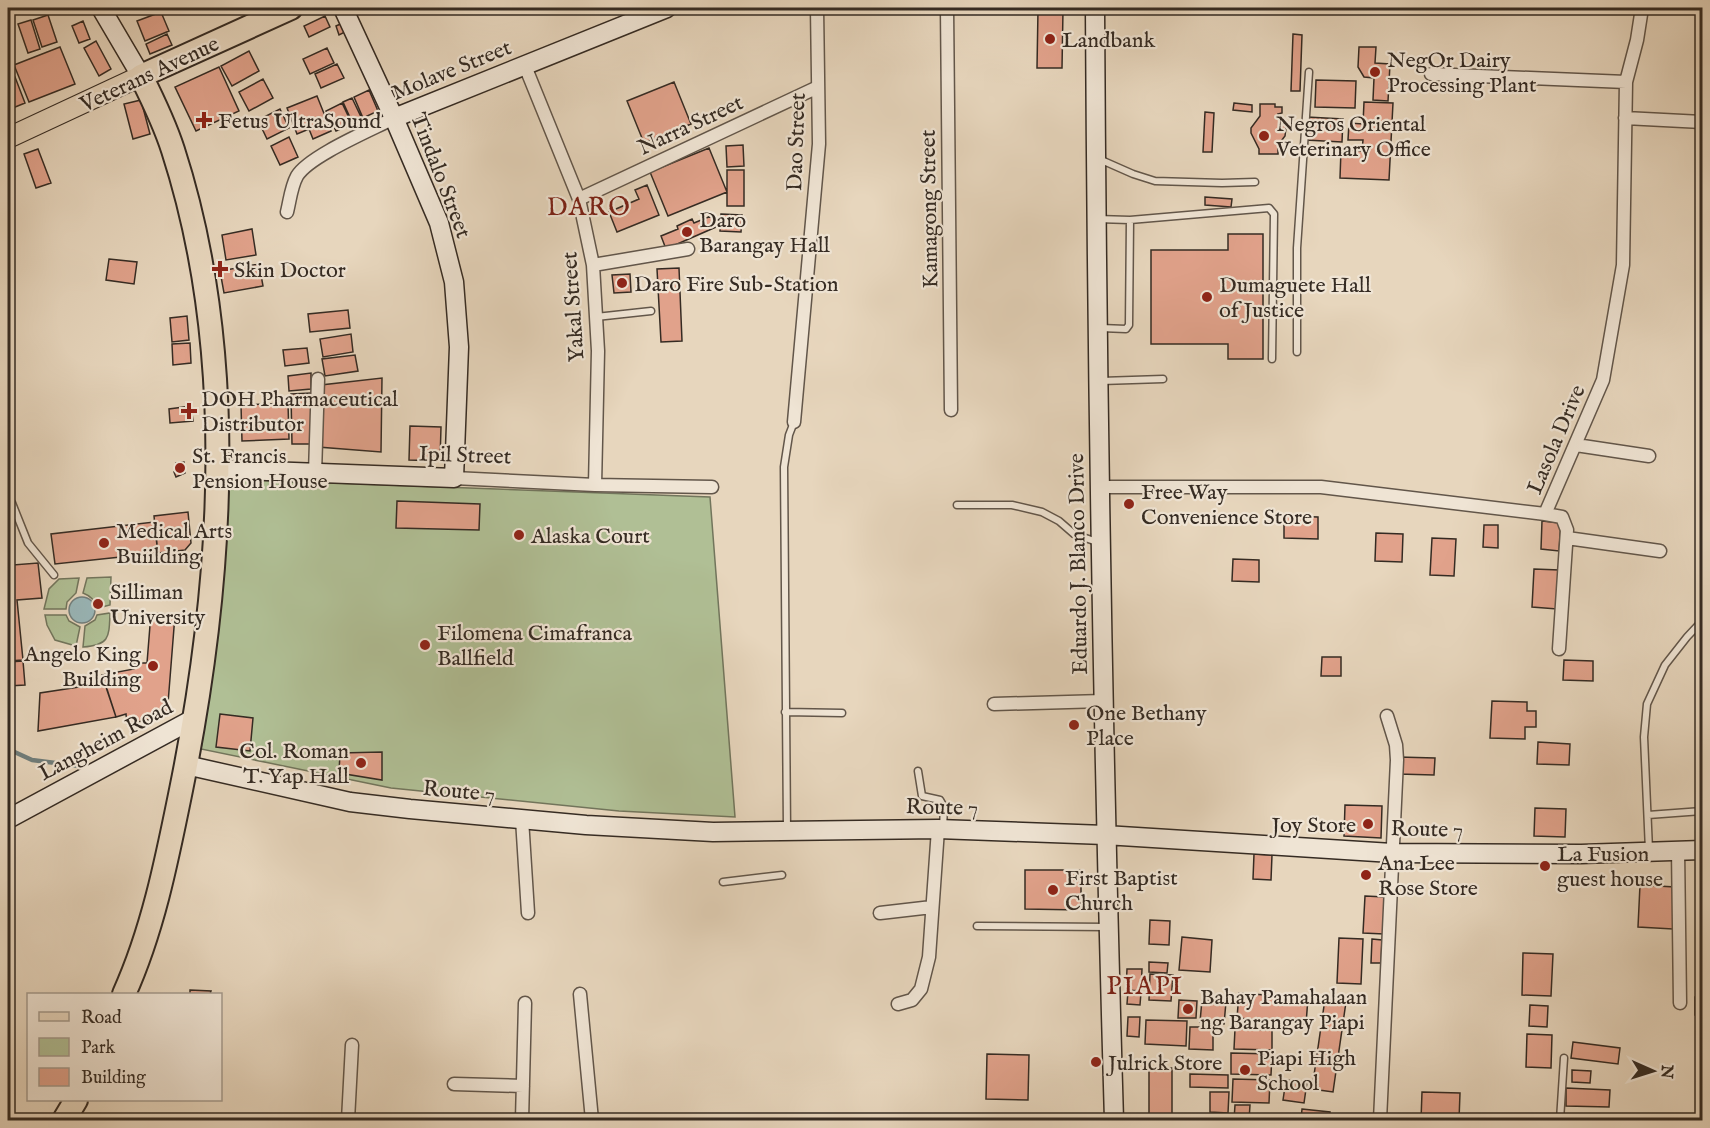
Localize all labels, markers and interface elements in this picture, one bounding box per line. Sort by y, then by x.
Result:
place label: Landbank [1062,27,1156,55]
street label: Veterans Avenue [75,30,224,120]
marker: Landbank [1043,32,1057,46]
street label: Molave Street [388,34,516,108]
place label: NegOr Dairy Processing Plant [1387,47,1537,100]
marker: NegOr Dairy Processing Plant [1368,65,1382,79]
street label: Narra Street [634,89,748,162]
street label: Dao Street [781,92,813,192]
place label: Fetus UltraSound [218,108,382,136]
street label: Tindalo Street [403,109,477,243]
marker: Fetus UltraSound [195,111,213,129]
place label: Negros Oriental Veterinary Office [1275,111,1431,164]
street label: Kamagong Street [915,129,945,289]
marker: Negros Oriental Veterinary Office [1257,129,1271,143]
district label: DARO [547,191,631,224]
place label: Daro Barangay Hall [699,207,830,260]
marker: Daro Barangay Hall [680,225,694,239]
street label: Yakal Street [556,250,592,363]
place label: Skin Doctor [234,257,346,285]
marker: Skin Doctor [211,260,229,278]
place label: Daro Fire Sub-Station [634,271,839,299]
place label: Dumaguete Hall of Justice [1219,272,1371,325]
marker: Daro Fire Sub-Station [615,276,629,290]
marker: Dumaguete Hall of Justice [1200,290,1214,304]
street label: Lasola Drive [1521,381,1592,499]
place label: DOH Pharmaceutical Distributor [201,386,398,439]
marker: DOH Pharmaceutical Distributor [182,404,196,418]
street label: Ipil Street [418,440,512,472]
place label: St. Francis Pension House [192,443,328,496]
street label: Eduardo J. Blanco Drive [1063,453,1095,675]
marker: St. Francis Pension House [173,461,187,475]
place label: Free Way Convenience Store [1141,479,1312,532]
marker: Free Way Convenience Store [1122,497,1136,511]
place label: Medical Arts Buiilding [116,518,232,571]
place label: Alaska Court [530,523,650,551]
marker: Alaska Court [512,528,526,542]
marker: Medical Arts Buiilding [97,536,111,550]
place label: Silliman University [110,579,205,632]
marker: Silliman University [91,597,105,611]
place label: Filomena Cimafranca Ballfield [437,620,632,673]
marker: Filomena Cimafranca Ballfield [418,638,432,652]
place label: Angelo King Building [23,641,142,694]
marker: Angelo King Building [146,659,160,673]
street label: Langheim Road [34,694,178,788]
place label: One Bethany Place [1086,700,1207,753]
marker: One Bethany Place [1067,718,1081,732]
place label: Col. Roman T. Yap Hall [239,738,349,791]
marker: Col. Roman T. Yap Hall [354,756,368,770]
street label: Route 7 [421,775,496,809]
street label: Route 7 [905,793,978,823]
place label: Joy Store [1269,812,1356,840]
street label: Route 7 [1390,815,1463,845]
marker: Joy Store [1361,817,1375,831]
place label: La Fusion guest house [1557,841,1663,894]
place label: Ana Lee Rose Store [1377,850,1478,903]
marker: La Fusion guest house [1538,859,1552,873]
place label: First Baptist Church [1065,865,1178,918]
marker: Ana Lee Rose Store [1359,868,1373,882]
marker: First Baptist Church [1046,883,1060,897]
district label: PIAPI [1106,970,1184,1003]
place label: Bahay Pamahalaan ng Barangay Piapi [1200,984,1368,1037]
legend [27,993,222,1101]
marker: Bahay Pamahalaan ng Barangay Piapi [1181,1002,1195,1016]
text: Road [81,1007,122,1030]
text: Park [81,1037,116,1060]
north arrow [1623,1041,1683,1101]
place label: Piapi High School [1257,1045,1356,1098]
place label: Julrick Store [1105,1050,1222,1078]
marker: Julrick Store [1089,1055,1103,1069]
marker: Piapi High School [1238,1063,1252,1077]
text: N [1656,1063,1676,1079]
text: Building [81,1067,146,1090]

